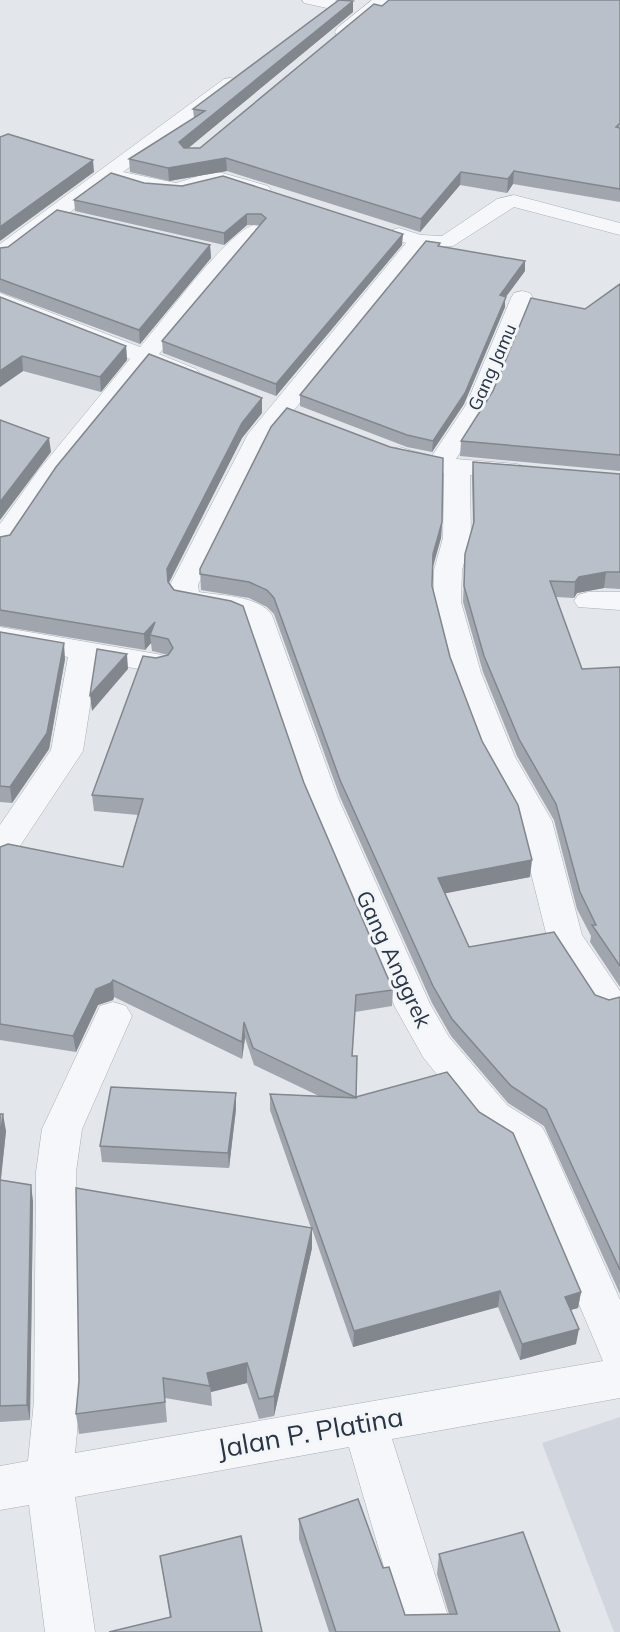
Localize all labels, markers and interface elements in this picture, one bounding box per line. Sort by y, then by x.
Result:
street label: Gang Jamu [463,320,521,414]
street label: Gang Anggrek [350,886,438,1033]
street label: Jalan P. Platina [214,1399,406,1465]

